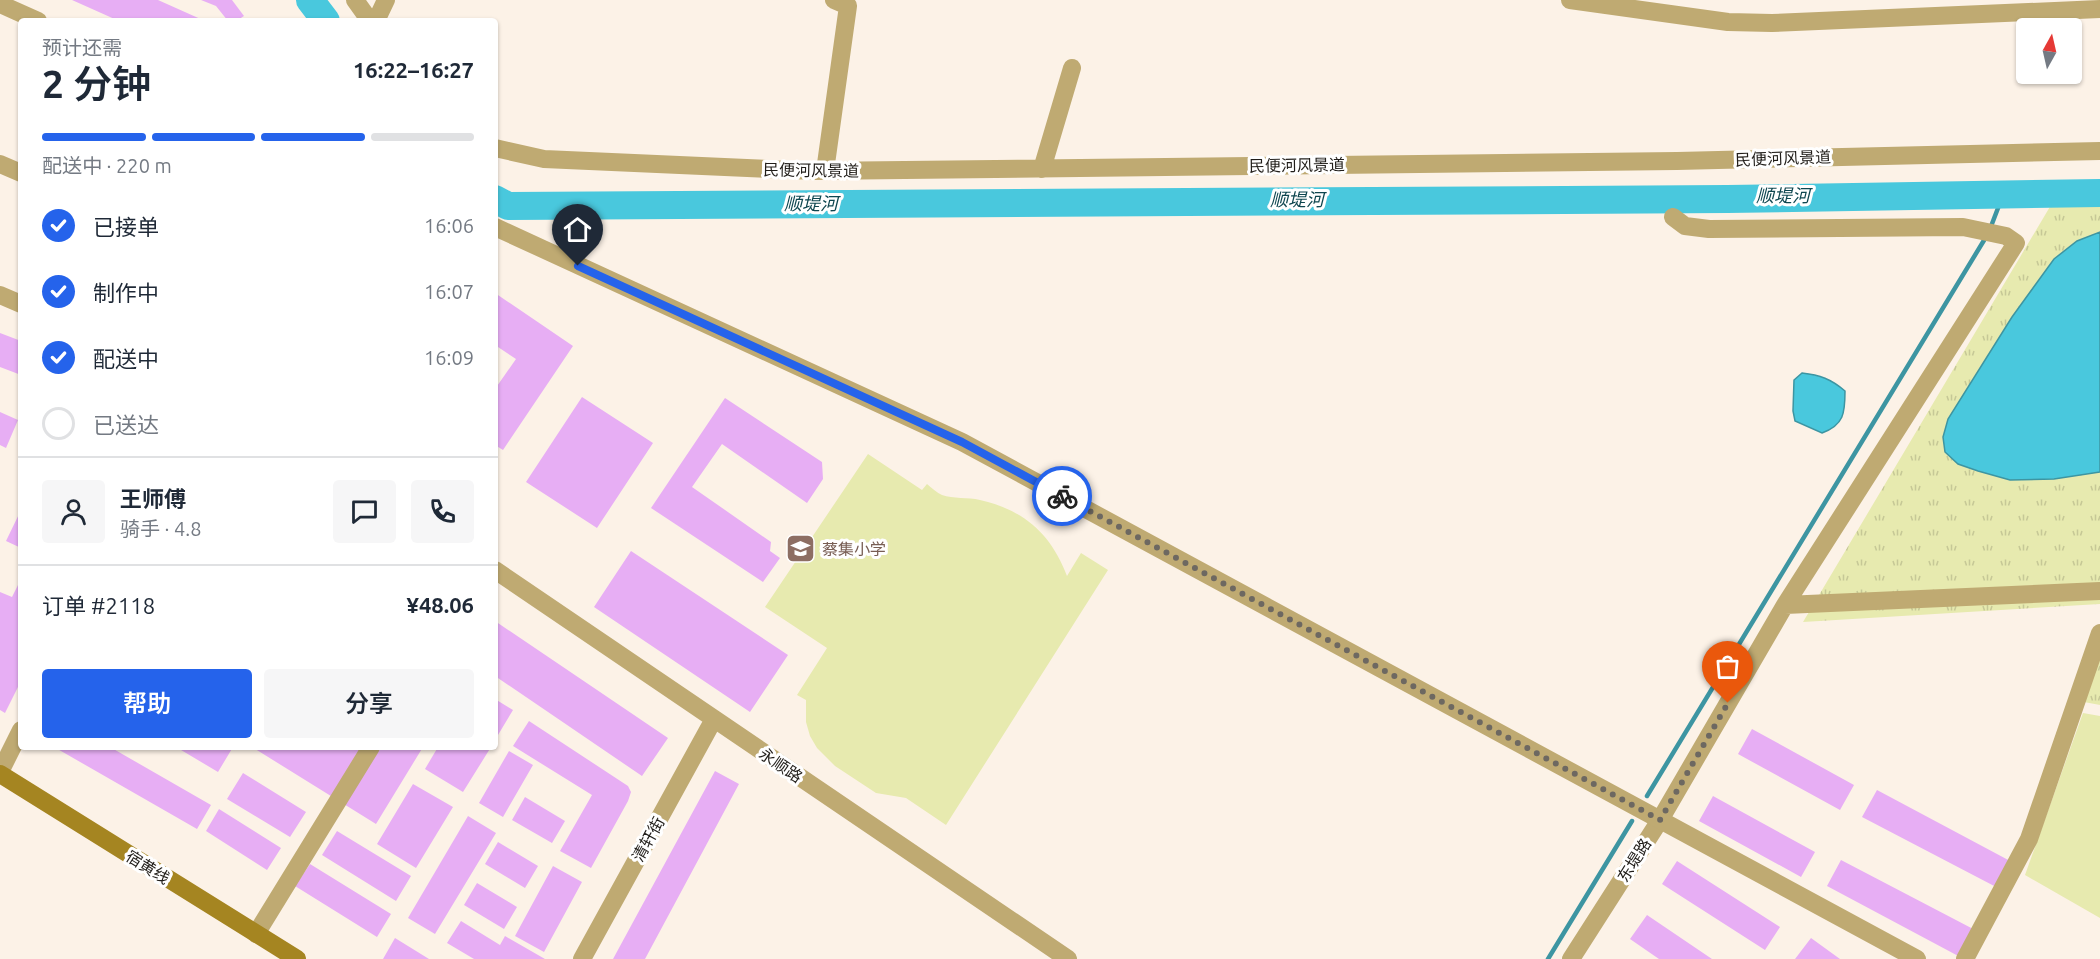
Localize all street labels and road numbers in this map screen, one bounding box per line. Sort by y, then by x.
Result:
street label: 民便河风景道 [1735,147,1831,169]
street label: 民便河风景道 [1249,155,1345,175]
street label: 民便河风景道 [763,160,859,180]
street label: 永顺路 [756,744,806,786]
street label: 清轩街 [628,814,668,864]
street label: 东堤路 [1614,835,1654,885]
street label: 宿黄线 [123,847,173,887]

